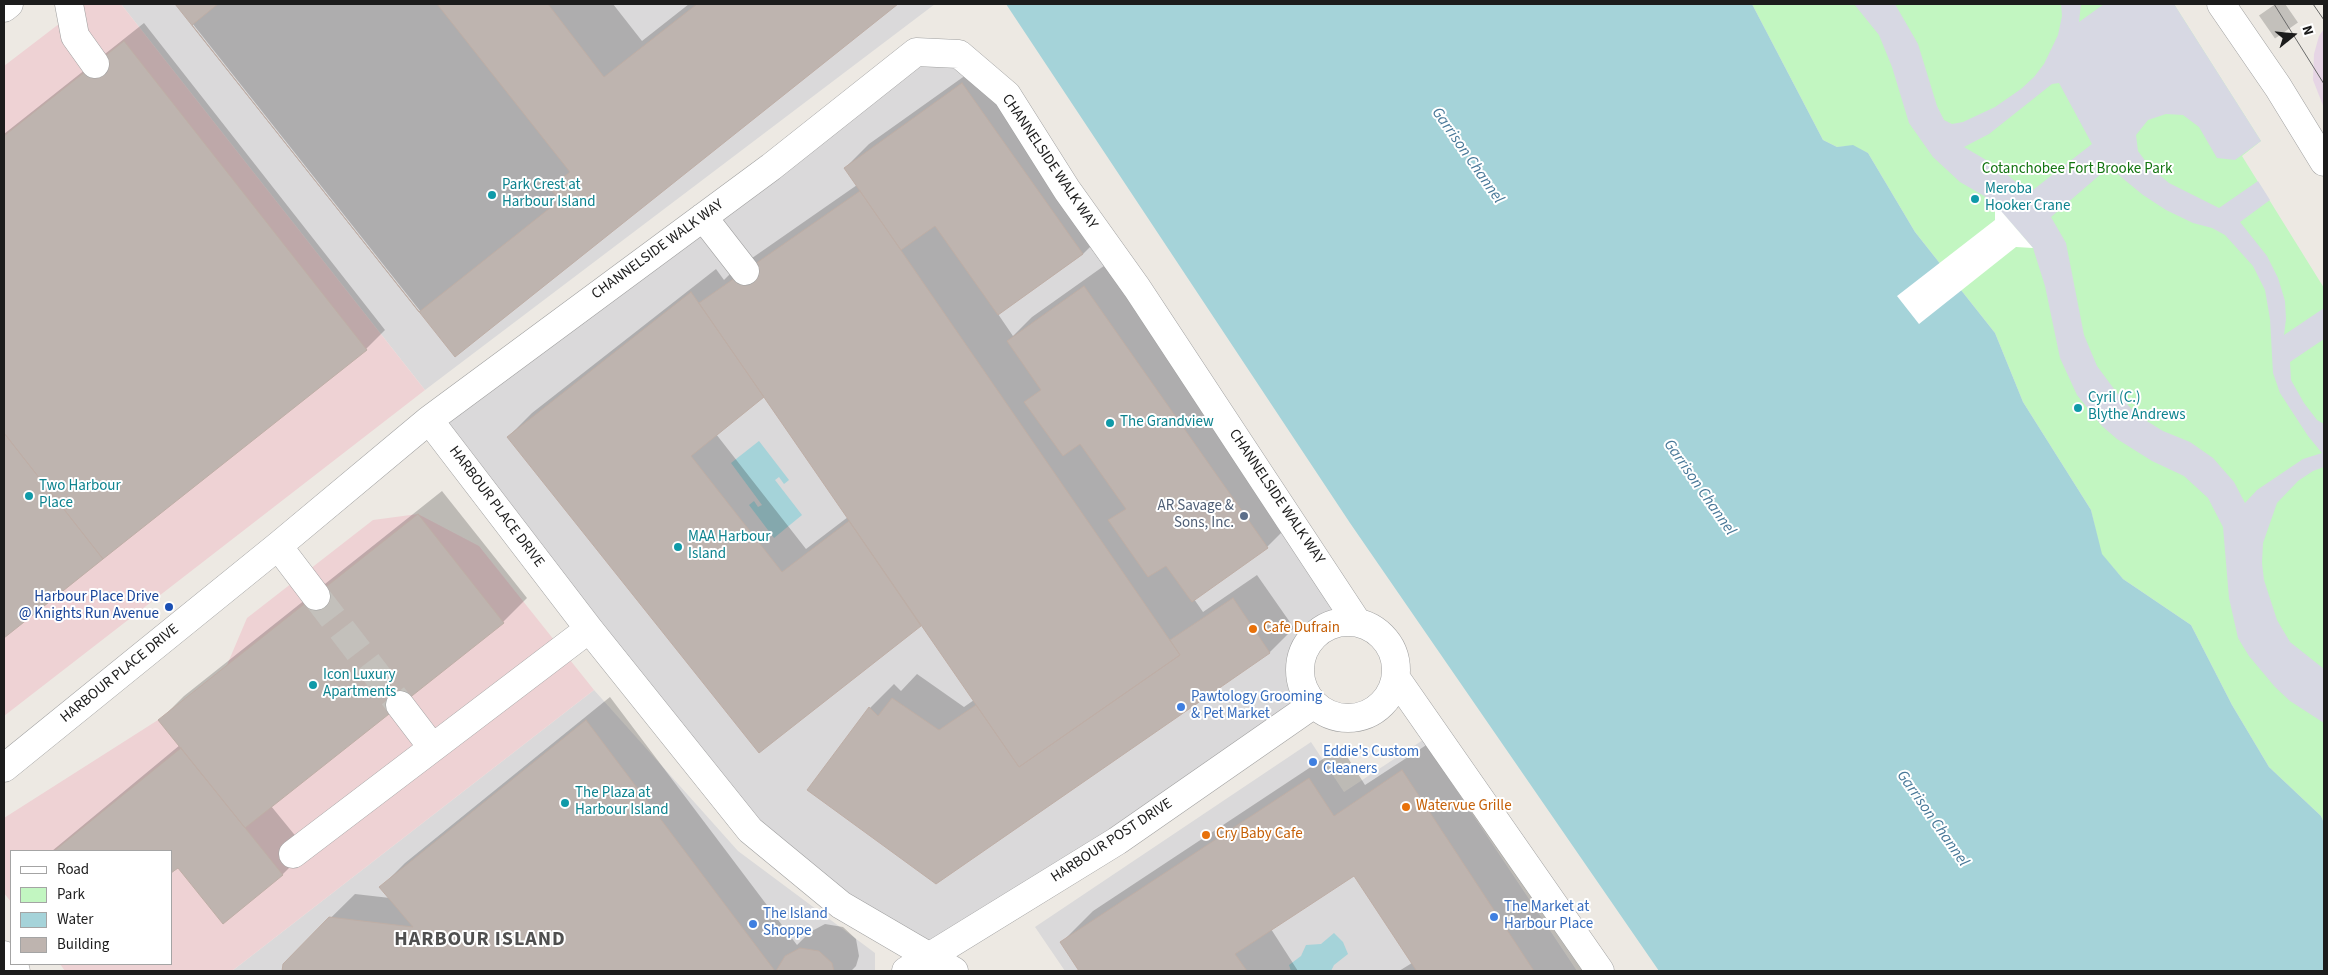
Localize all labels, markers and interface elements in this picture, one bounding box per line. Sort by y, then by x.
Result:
north arrow [2268,10,2318,60]
text: N [2296,23,2318,38]
street label: CHANNELSIDE WALK WAY [997,91,1101,233]
water label: Garrison Channel [1427,104,1507,208]
park label: Cotanchobee Fort Brooke Park [1982,161,2172,179]
place label: Park Crest at Harbour Island [502,177,595,212]
place label: Meroba Hooker Crane [1985,181,2070,216]
marker: Park Crest at Harbour Island [486,189,498,201]
marker: Meroba Hooker Crane [1969,193,1981,205]
street label: CHANNELSIDE WALK WAY [589,196,727,304]
place label: Cyril (C.) Blythe Andrews [2088,390,2186,425]
marker: Cyril (C.) Blythe Andrews [2072,402,2084,414]
place label: The Grandview [1120,414,1214,432]
marker: The Grandview [1104,417,1116,429]
street label: CHANNELSIDE WALK WAY [1224,426,1328,568]
water label: Garrison Channel [1659,436,1739,540]
street label: HARBOUR PLACE DRIVE [445,443,547,571]
place label: Two Harbour Place [39,478,121,513]
marker: Two Harbour Place [23,490,35,502]
place label: AR Savage & Sons, Inc. [1158,498,1234,533]
marker: AR Savage & Sons, Inc. [1238,510,1250,522]
place label: MAA Harbour Island [688,529,770,564]
marker: MAA Harbour Island [672,541,684,553]
place label: Harbour Place Drive @ Knights Run Avenue [19,589,159,624]
marker: Harbour Place Drive @ Knights Run Avenue [163,601,175,613]
place label: Cafe Dufrain [1263,620,1340,638]
street label: HARBOUR PLACE DRIVE [57,621,183,727]
marker: Cafe Dufrain [1247,623,1259,635]
place label: Icon Luxury Apartments [323,667,396,702]
marker: Icon Luxury Apartments [307,679,319,691]
place label: Pawtology Grooming & Pet Market [1191,689,1322,724]
marker: Pawtology Grooming & Pet Market [1175,701,1187,713]
place label: Eddie's Custom Cleaners [1323,744,1419,779]
marker: Eddie's Custom Cleaners [1307,756,1319,768]
water label: Garrison Channel [1892,767,1972,871]
place label: The Plaza at Harbour Island [575,785,668,820]
street label: HARBOUR POST DRIVE [1048,795,1176,887]
marker: The Plaza at Harbour Island [559,797,571,809]
place label: Watervue Grille [1416,798,1512,816]
marker: Watervue Grille [1400,801,1412,813]
place label: Cry Baby Cafe [1216,826,1303,844]
marker: Cry Baby Cafe [1200,829,1212,841]
legend [10,850,172,965]
text: Road [57,859,89,880]
text: Park [57,884,85,905]
place label: The Market at Harbour Place [1504,899,1593,934]
place label: The Island Shoppe [763,906,828,941]
text: Water [57,909,93,930]
marker: The Market at Harbour Place [1488,911,1500,923]
marker: The Island Shoppe [747,918,759,930]
district label: HARBOUR ISLAND [393,929,567,953]
text: Building [57,934,109,955]

